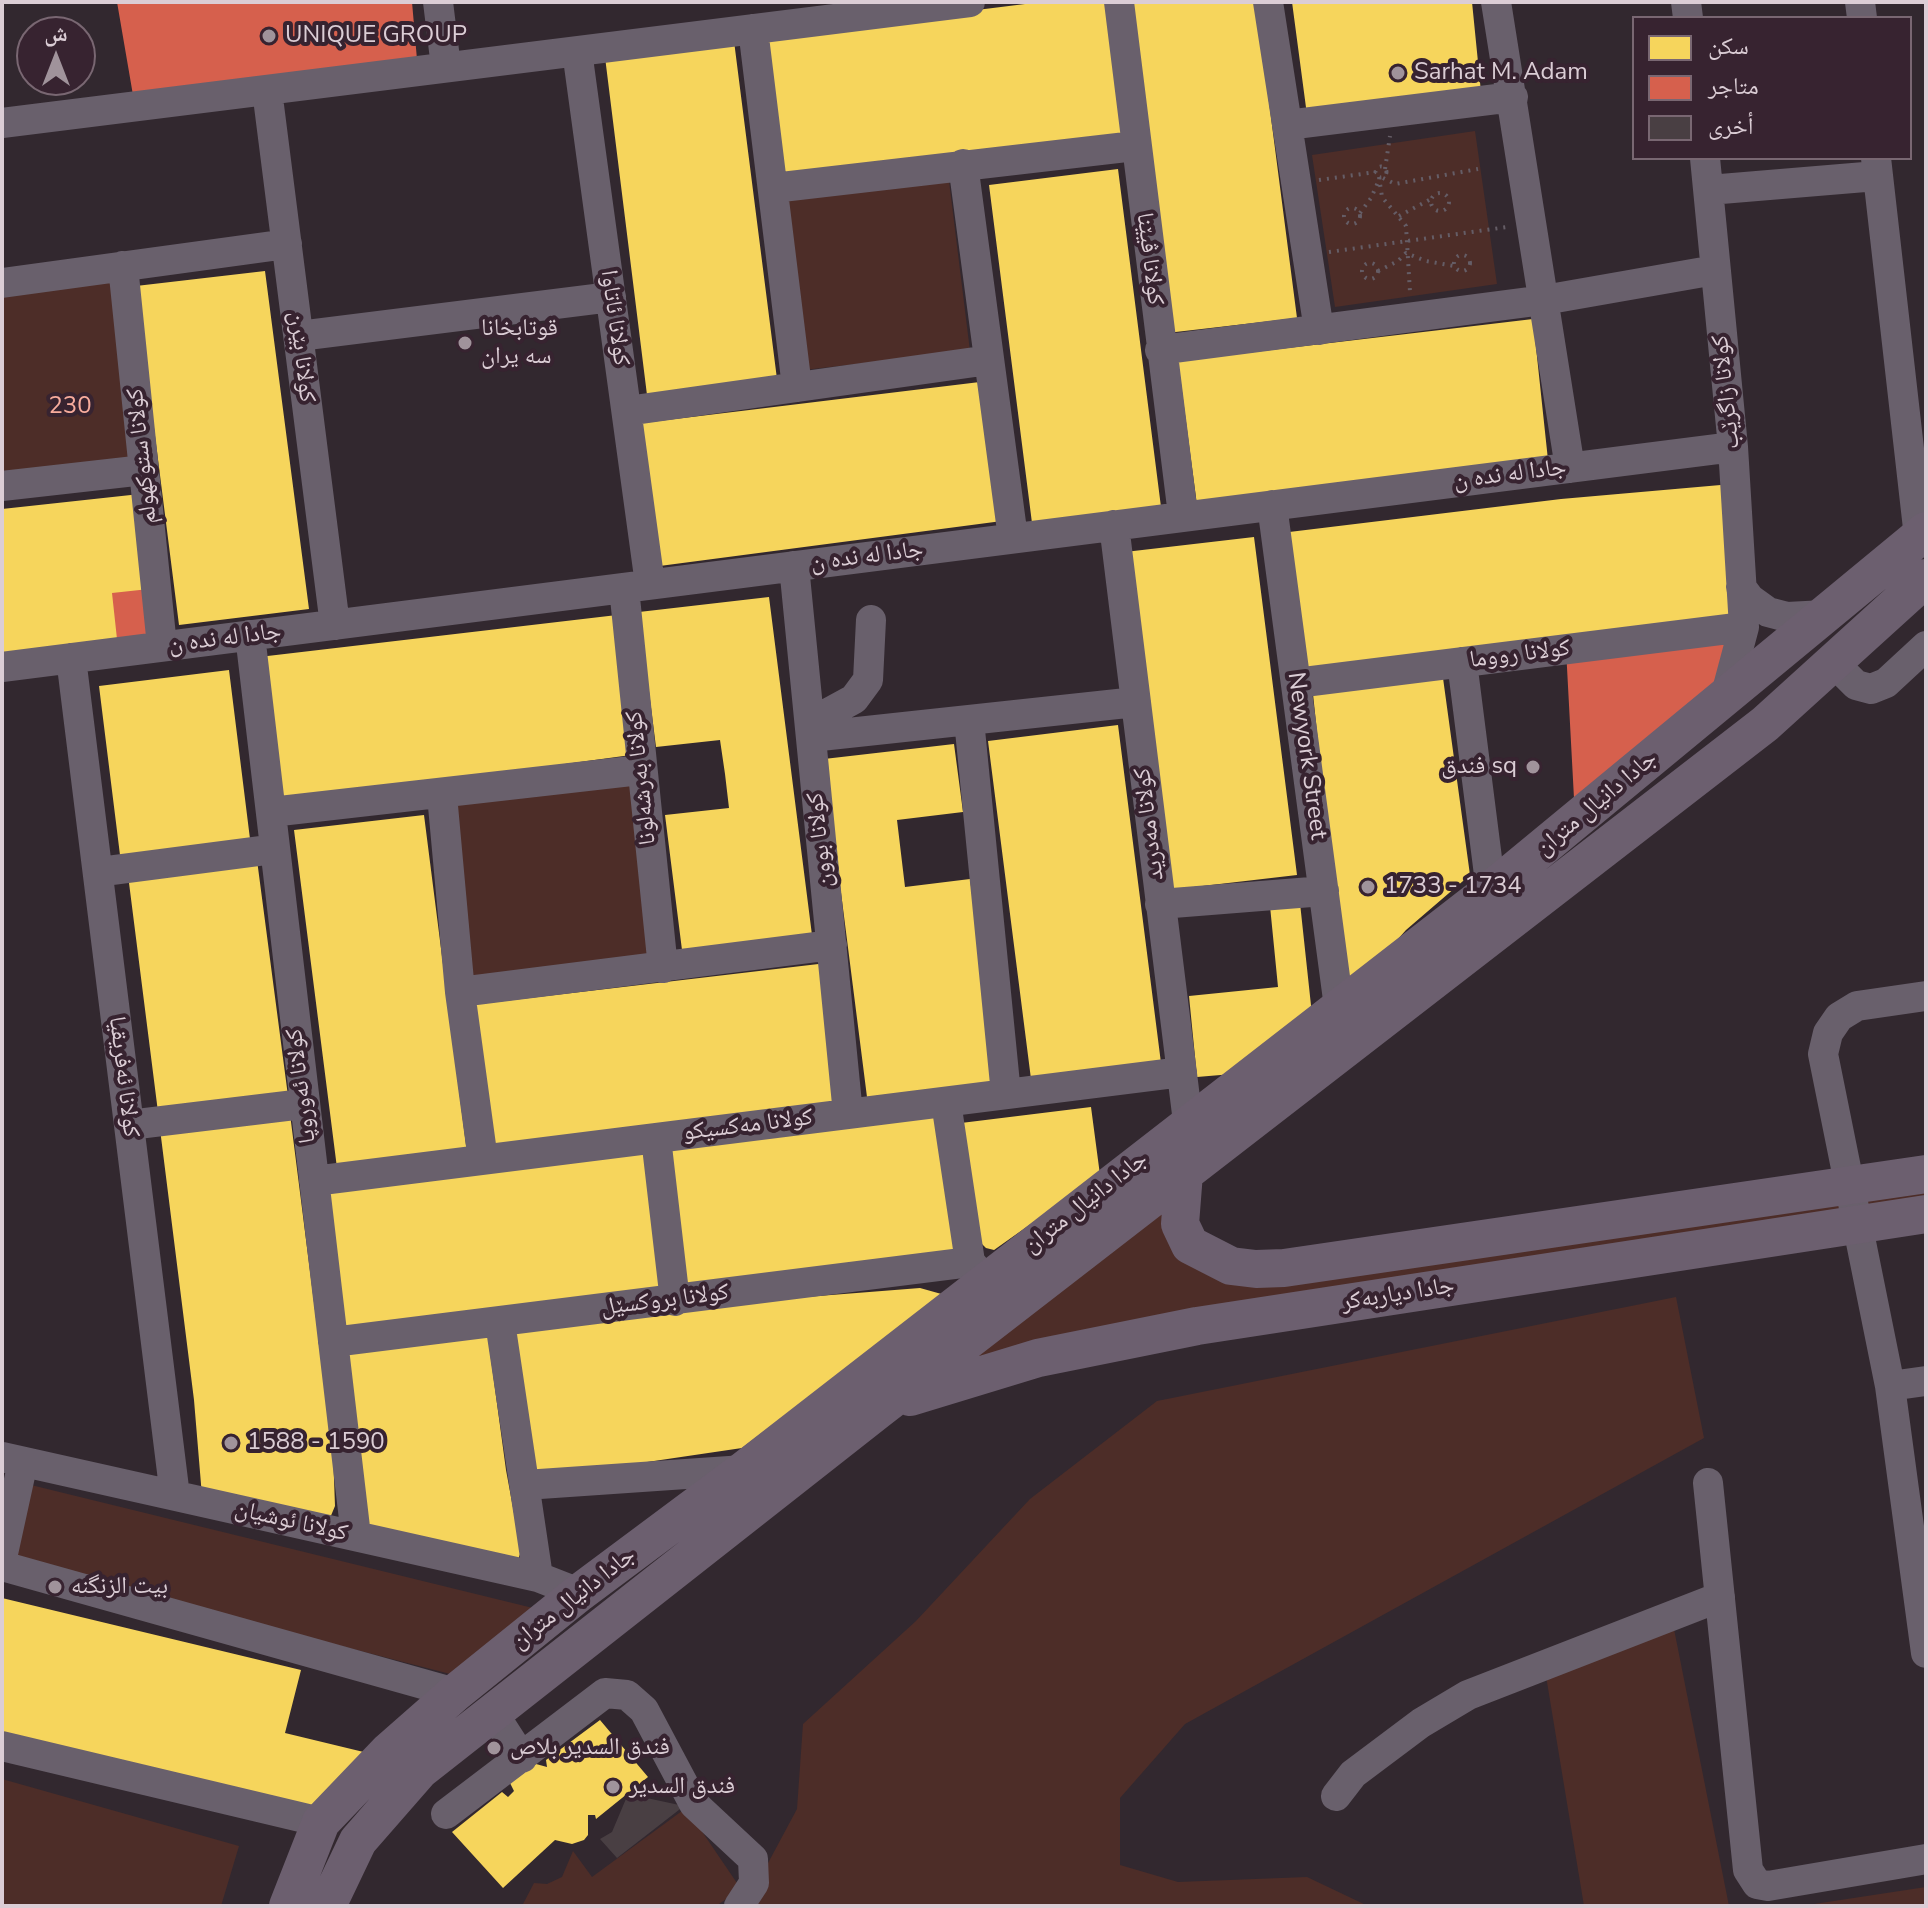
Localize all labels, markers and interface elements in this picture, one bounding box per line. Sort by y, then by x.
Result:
north arrow [16,16,96,96]
legend [1632,16,1912,160]
text: ش [44,19,68,49]
place label: UNIQUE GROUP [285,22,467,50]
marker: UNIQUE GROUP [260,27,278,45]
text: سكن [1708,30,1749,62]
place label: Sarhat M. Adam [1414,59,1588,87]
marker: Sarhat M. Adam [1389,64,1407,82]
text: متاجر [1708,70,1759,102]
text: أخرى [1708,110,1754,142]
street label: كولانا ڤیێنا [1129,211,1169,307]
street label: كولانا ئاتاوا [593,268,635,368]
street label: كولانا بێرن [281,310,321,404]
place label: قوتابخانا سه يران [481,315,558,371]
street label: كولانا زاگرێب [1707,333,1747,451]
marker: قوتابخانا سه يران [456,334,474,352]
street label: كولانا ستوكهولم [122,387,164,525]
park label: 230 [48,393,92,421]
street label: جادا له نده ن [1452,454,1568,496]
street label: جادا له نده ن [809,536,925,578]
street label: جادا له نده ن [167,618,283,660]
street label: كولانا رووما [1468,635,1572,675]
street label: Newyork Street [1280,670,1332,842]
street label: كولانا به‌رشه‌لونا [621,709,663,847]
street label: جادا دانيال متران [1530,745,1664,863]
place label: فندق sq [1441,753,1517,781]
marker: فندق sq [1524,758,1542,776]
street label: كولانا مه‌درید [1129,766,1171,882]
street label: كولانا بوون [802,791,840,889]
place label: 1733 - 1734 [1384,873,1522,901]
marker: 1733 - 1734 [1359,878,1377,896]
street label: كولانا ئه‌فریقیا [101,1015,145,1139]
street label: كولانا ئه‌وروپا [281,1027,323,1145]
street label: كولانا مەکسیکو [681,1104,815,1148]
street label: جادا دانيال متران [1018,1146,1154,1260]
street label: جادا دیاربه‌كر [1340,1272,1456,1318]
street label: كولانا بروکسێل [599,1279,731,1323]
place label: 1588 - 1590 [247,1429,385,1457]
marker: 1588 - 1590 [222,1434,240,1452]
street label: كولانا ئوشيان [232,1495,350,1549]
street label: جادا دانيال متران [506,1542,642,1656]
place label: بيت الزنگنه [71,1573,168,1601]
marker: بيت الزنگنه [46,1578,64,1596]
place label: فندق السدير بلاص [510,1734,670,1762]
marker: فندق السدير بلاص [485,1739,503,1757]
place label: فندق السدير [629,1773,735,1801]
marker: فندق السدير [604,1778,622,1796]

